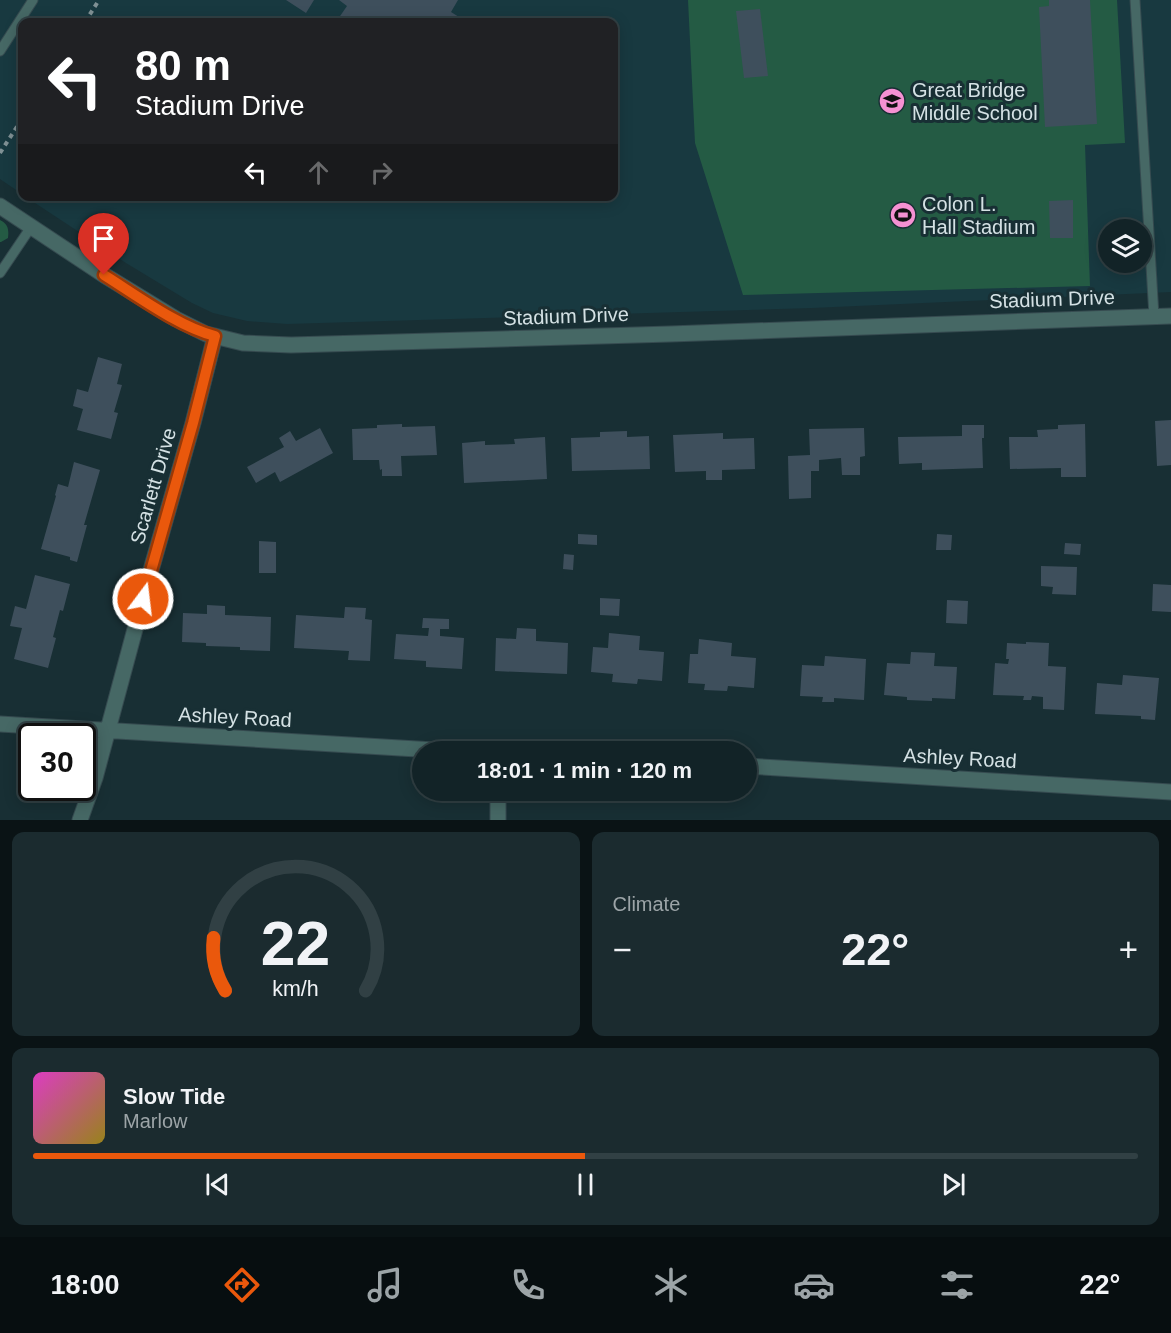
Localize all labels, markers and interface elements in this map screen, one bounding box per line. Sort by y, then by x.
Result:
icon: left [36,42,114,120]
text: 80 m [135,42,231,89]
place label: Great Bridge Middle School [912,79,1038,124]
school or university icon: Great Bridge Middle School [877,86,907,116]
text: Stadium Drive [135,91,305,121]
icon: left [239,156,272,189]
icon: ahead [302,156,335,189]
icon: right [365,156,398,189]
place label: Colon L. Hall Stadium [922,193,1035,238]
sports icon: Colon L. Hall Stadium [888,200,918,230]
pin [78,213,129,275]
map controls [1098,219,1152,273]
button: layers [1098,219,1152,273]
icon: arrive [87,222,120,255]
street label: Stadium Drive [989,286,1115,312]
street label: Stadium Drive [503,303,629,329]
street label: Scarlett Drive [126,425,180,547]
position arrow [111,567,175,631]
street label: Ashley Road [178,703,292,731]
speed limit sign: 30 [18,723,96,801]
street label: Ashley Road [903,744,1017,772]
text: 18:01 · 1 min · 120 m [477,758,692,783]
text: Climate [613,893,680,915]
text: 22 [261,909,330,978]
text: 22° [841,924,909,975]
text: − [613,931,632,968]
text: + [1119,931,1138,968]
text: km/h [273,977,319,1001]
text: Slow Tide [123,1084,225,1109]
text: Marlow [123,1110,187,1132]
icon: previous [201,1168,234,1201]
icon: pause [569,1168,602,1201]
icon: next [937,1168,970,1201]
icon: directions [221,1264,263,1306]
icon: music [364,1264,406,1306]
icon: phone [507,1264,549,1306]
icon: climate [650,1264,692,1306]
icon: car [793,1264,835,1306]
icon: filters [936,1264,978,1306]
text: 18:00 [51,1270,120,1300]
text: 22° [1080,1270,1120,1300]

